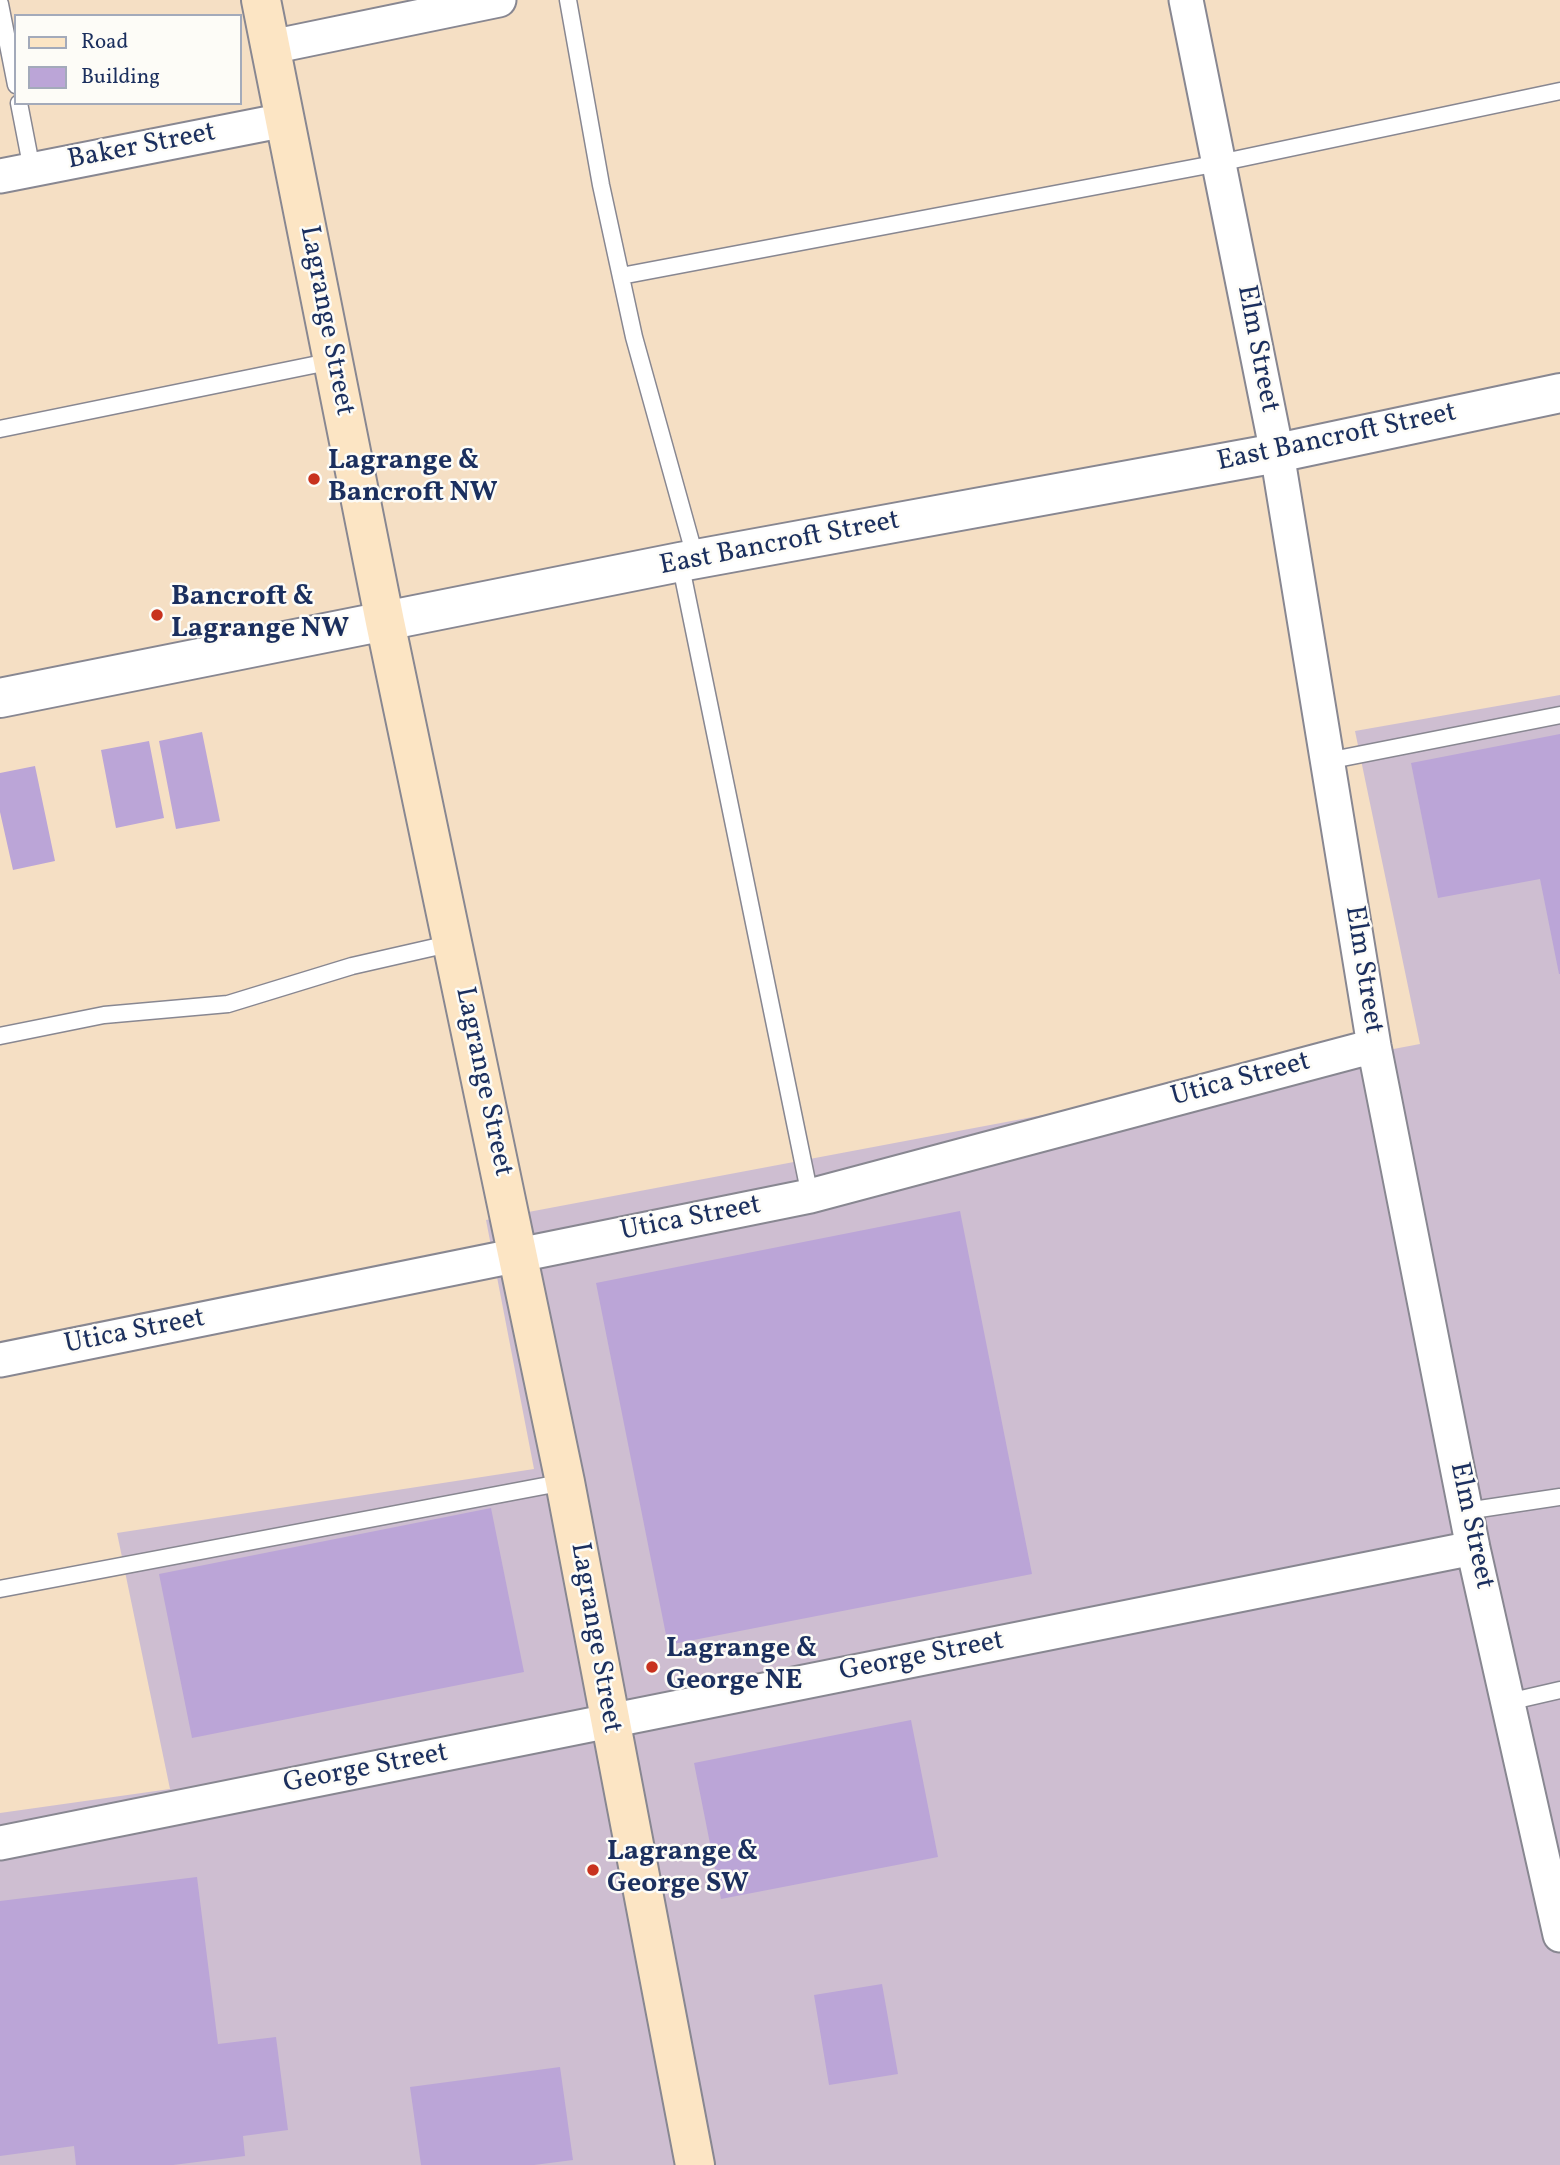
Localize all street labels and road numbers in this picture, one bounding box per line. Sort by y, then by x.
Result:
street label: Baker Street [65,117,219,179]
street label: Lagrange Street [290,223,360,419]
street label: Elm Street [1227,282,1285,416]
street label: East Bancroft Street [1214,397,1460,481]
street label: East Bancroft Street [657,505,903,585]
street label: Elm Street [1335,904,1389,1036]
street label: Lagrange Street [446,984,518,1180]
street label: Utica Street [1168,1046,1314,1116]
street label: Utica Street [618,1190,764,1250]
street label: Utica Street [62,1303,208,1363]
street label: Elm Street [1440,1459,1500,1593]
street label: Lagrange Street [561,1540,627,1736]
street label: George Street [837,1626,1007,1690]
street label: George Street [281,1738,451,1802]

